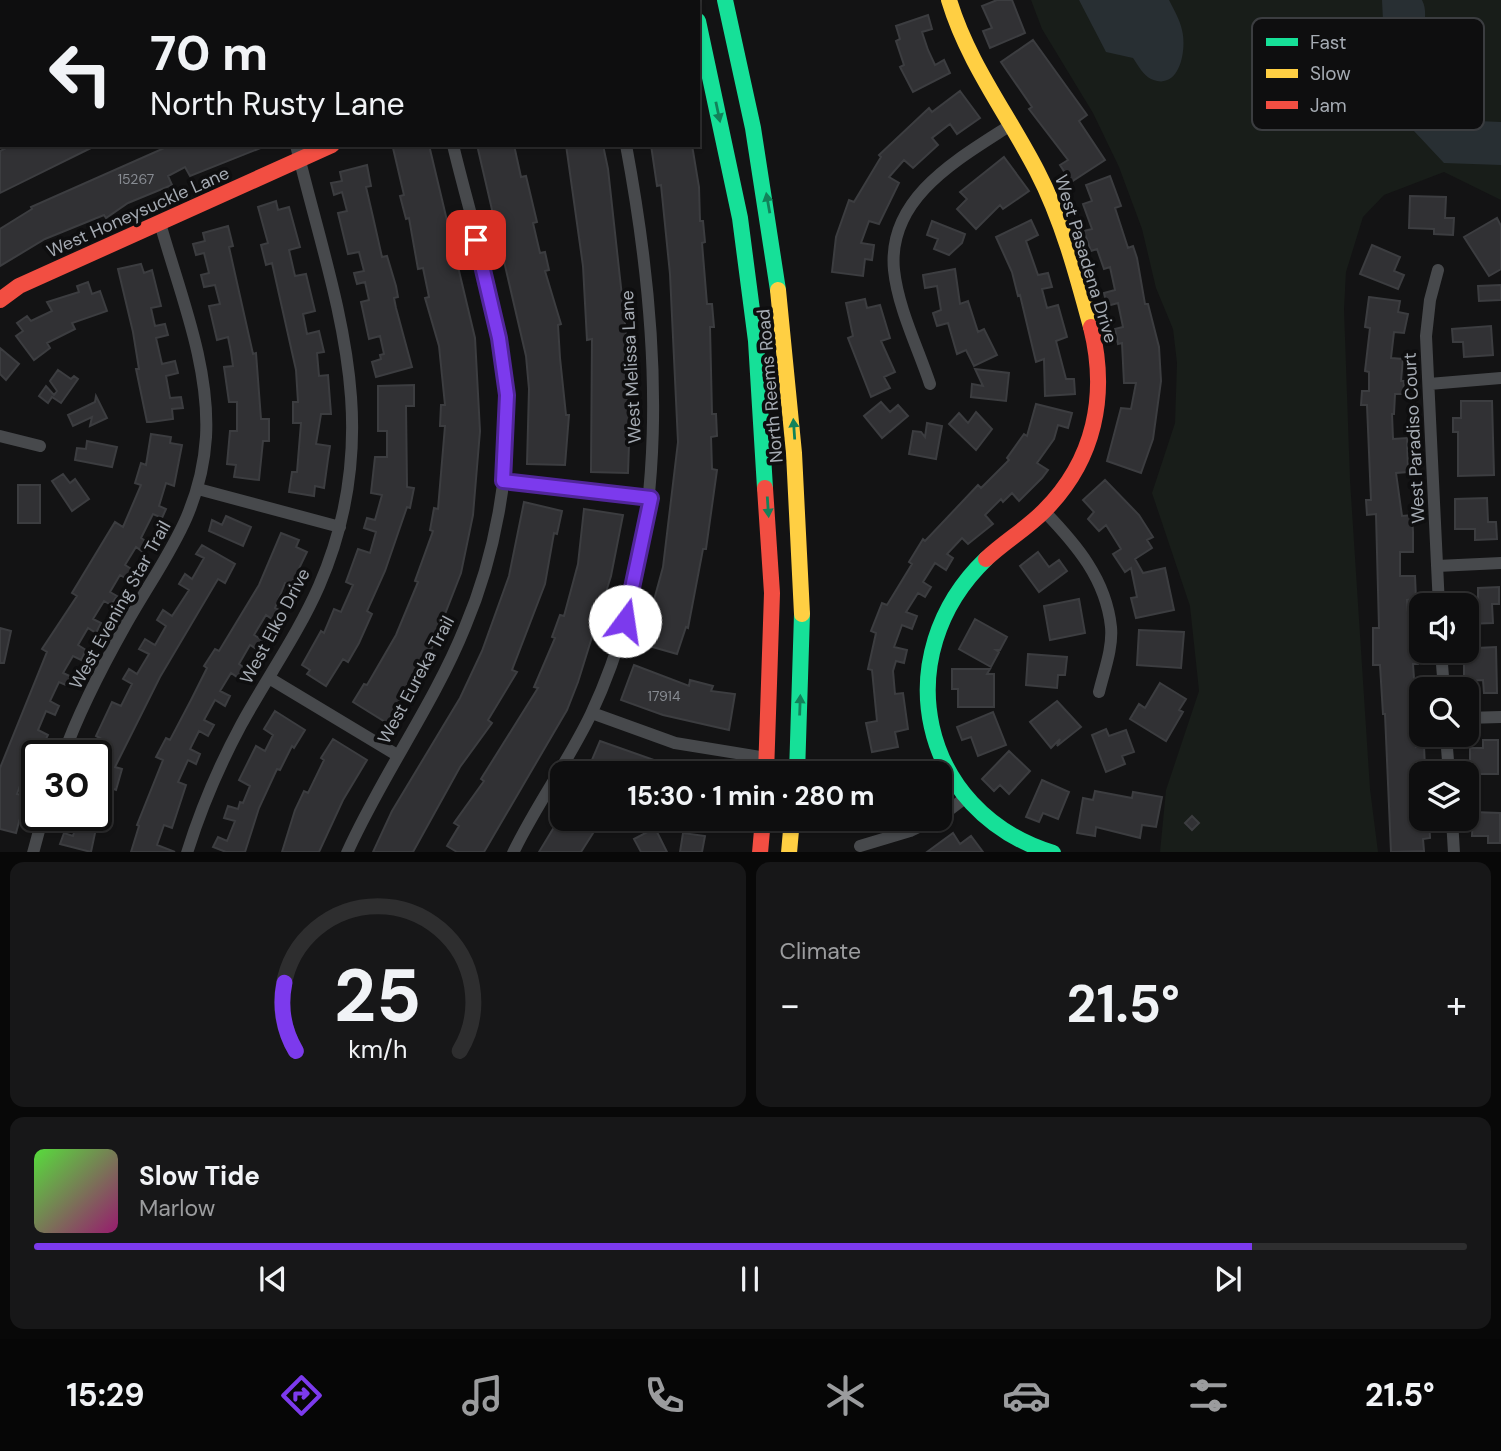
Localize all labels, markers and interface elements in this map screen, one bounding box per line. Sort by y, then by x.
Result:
legend [1252,18,1484,130]
text: 70 m [150,21,268,85]
icon: left [35,28,126,119]
text: Fast [1310,30,1346,55]
text: Slow [1310,61,1351,86]
text: North Rusty Lane [150,83,405,125]
text: Jam [1310,93,1347,118]
one-way arrow [712,101,723,123]
street label: West Honeysuckle Lane [43,161,233,263]
house number: 15267 [118,170,154,188]
street label: West Pasadena Drive [1049,172,1123,346]
one-way arrow [762,192,773,214]
pin [446,210,506,270]
icon: arrive [457,221,495,259]
street label: West Melissa Lane [615,290,647,444]
street label: North Reems Road [751,308,789,464]
street label: West Paradiso Court [1398,352,1430,524]
one-way arrow [788,418,799,440]
one-way arrow [763,496,774,518]
street label: West Evening Star Trail [64,517,176,693]
street label: West Elko Drive [234,564,316,688]
position arrow [588,584,662,658]
map controls [1409,593,1479,831]
button: sound [1409,593,1479,663]
street label: West Eureka Trail [372,612,460,748]
button: search [1409,677,1479,747]
house number: 17914 [648,687,681,705]
one-way arrow [794,694,805,716]
speed limit sign: 30 [21,740,112,831]
button: layers [1409,761,1479,831]
text: 15:30 · 1 min · 280 m [627,779,875,813]
text: Climate [780,936,861,966]
text: 25 [334,949,421,1044]
text: 21.5° [1067,970,1180,1038]
text: − [780,980,800,1030]
text: + [1446,980,1467,1030]
text: km/h [348,1032,407,1065]
text: Slow Tide [139,1159,260,1193]
text: Marlow [139,1193,215,1223]
icon: previous [254,1260,292,1298]
icon: pause [731,1260,769,1298]
icon: next [1209,1260,1247,1298]
icon: directions [277,1371,326,1420]
icon: music [458,1371,507,1420]
icon: phone [640,1371,689,1420]
icon: climate [821,1371,870,1420]
icon: car [1002,1371,1051,1420]
icon: filters [1184,1371,1233,1420]
text: 15:29 [66,1374,145,1416]
text: 21.5° [1365,1374,1435,1416]

